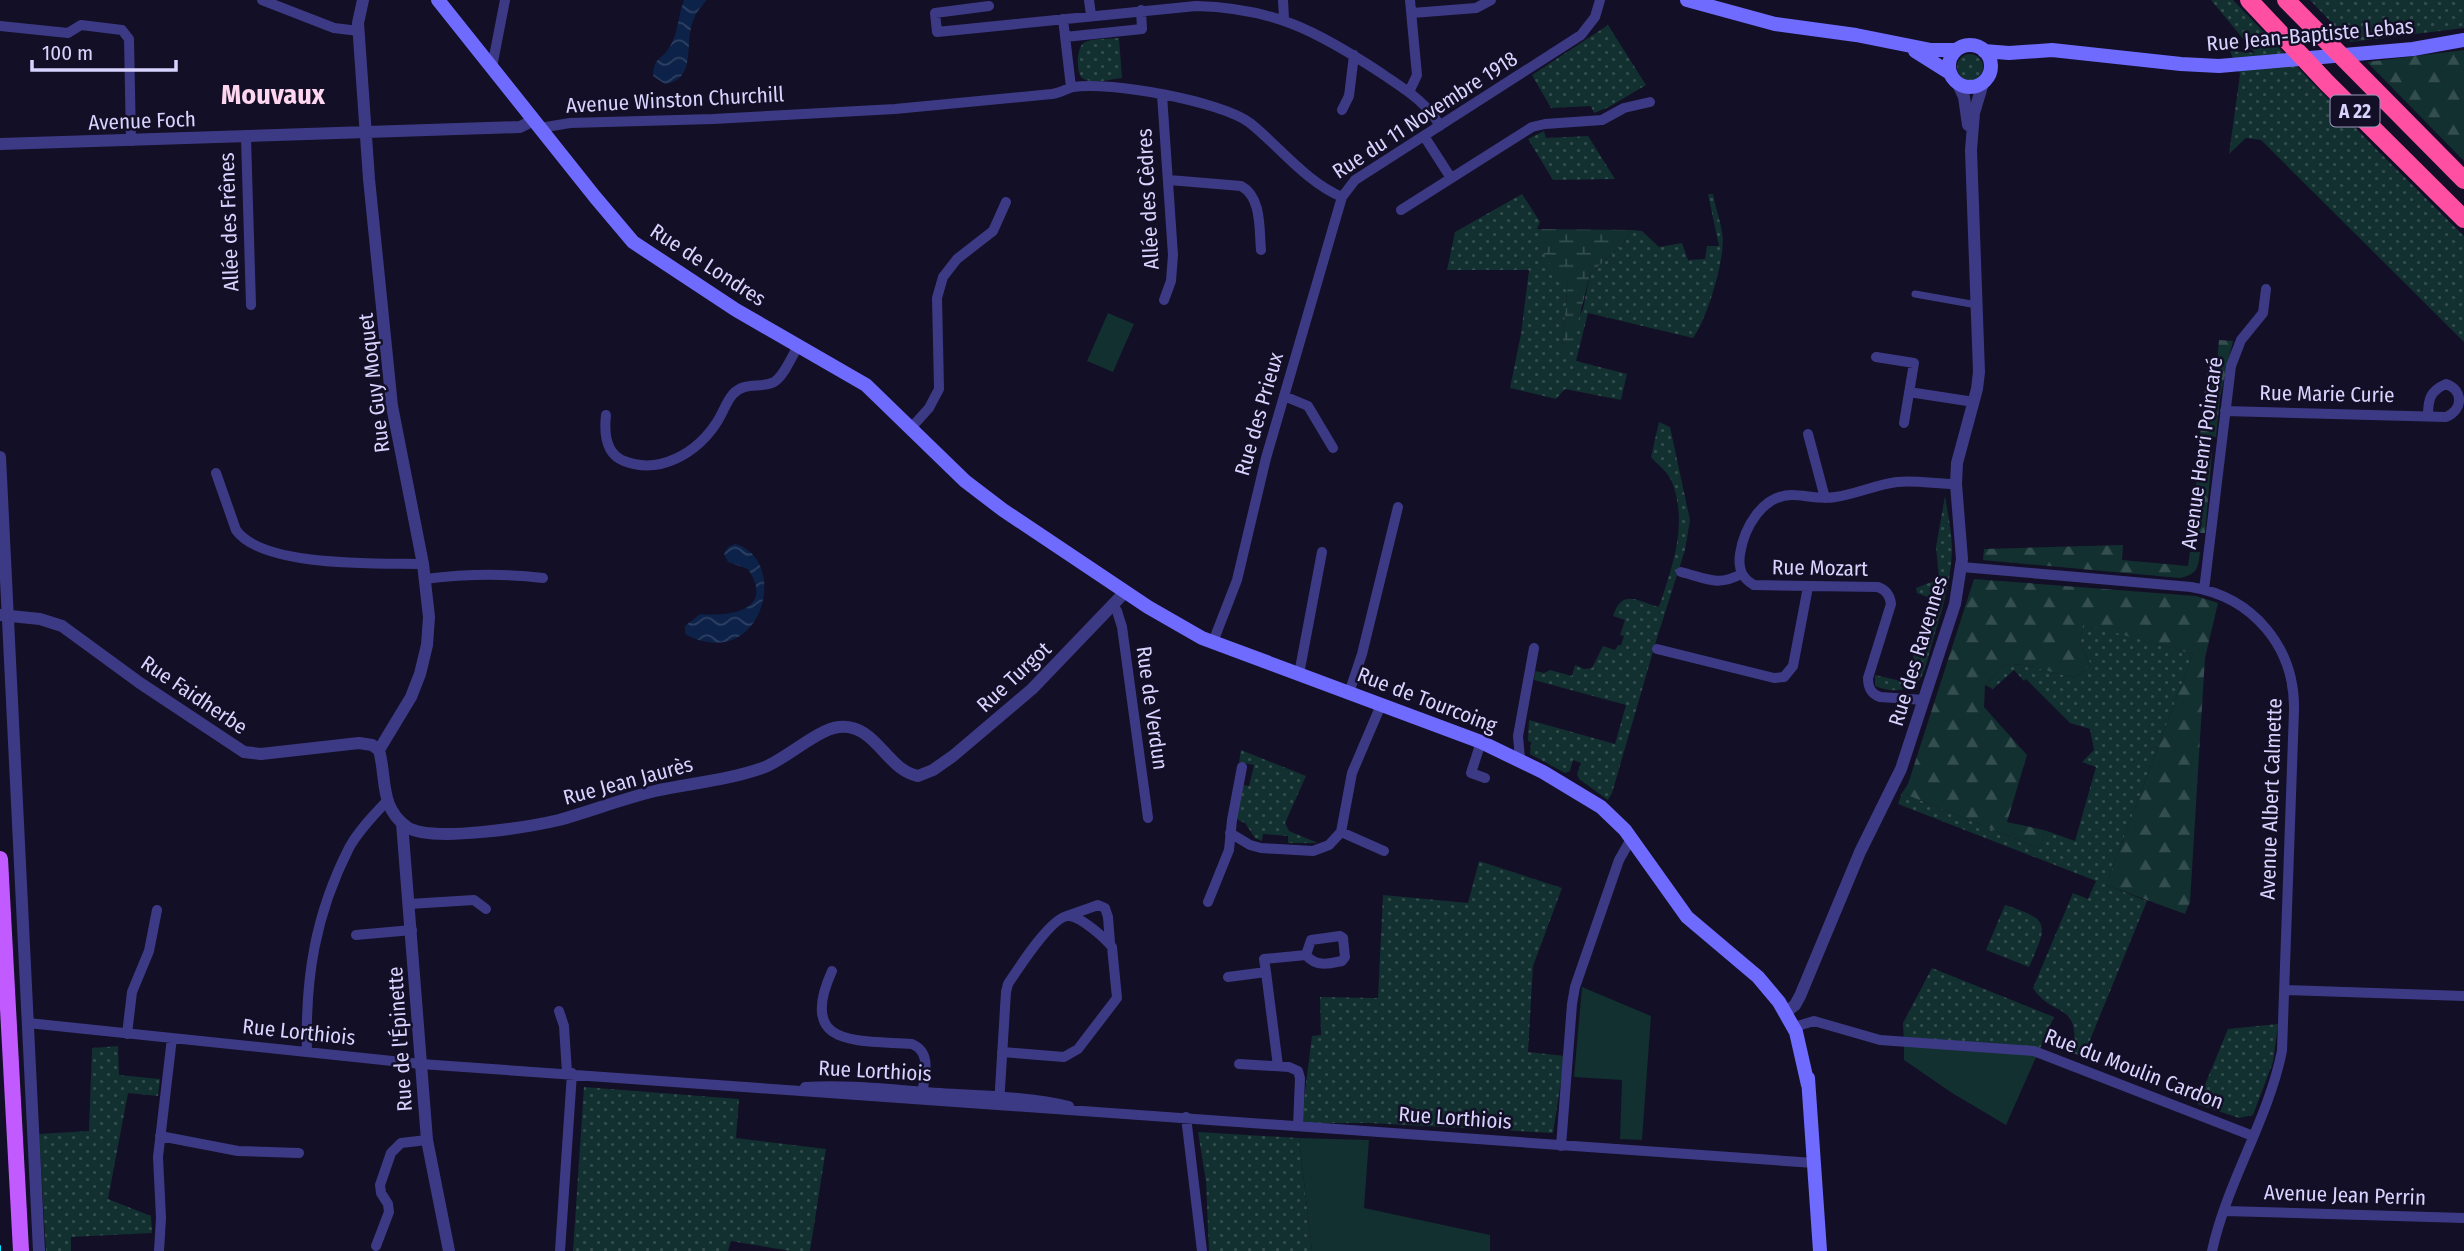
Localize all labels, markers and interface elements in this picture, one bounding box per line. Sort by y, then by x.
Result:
street label: Rue Jean-Baptiste Lebas [2205,13,2415,57]
scale bar [32,28,175,72]
text: 100 m [42,40,93,66]
street label: Rue du 11 Novembre 1918 [1328,45,1522,185]
district label: Mouvaux [221,78,326,111]
street label: Avenue Winston Churchill [565,81,785,119]
road number: A 22 [2330,96,2380,127]
street label: Avenue Foch [88,106,196,136]
street label: Allée des Cèdres [1131,128,1165,270]
street label: Allée des Frênes [214,152,244,292]
street label: Rue de Londres [645,218,771,312]
street label: Rue Guy Moquet [353,312,395,454]
street label: Rue des Prieux [1229,349,1289,479]
street label: Avenue Henri Poincaré [2176,355,2228,551]
street label: Rue Marie Curie [2259,380,2395,408]
street label: Rue Mozart [1772,554,1868,582]
street label: Rue des Ravennes [1883,573,1953,729]
street label: Rue Turgot [971,636,1057,718]
street label: Rue de Verdun [1130,644,1174,772]
street label: Rue Faidherbe [136,650,252,740]
street label: Rue de Tourcoing [1353,661,1501,739]
street label: Avenue Albert Calmette [2254,698,2288,900]
street label: Rue Jean Jaurès [560,751,696,811]
street label: Rue de l'Épinette [382,966,418,1112]
street label: Rue Lorthiois [241,1013,357,1051]
street label: Rue du Moulin Cardon [2041,1023,2227,1115]
street label: Rue Lorthiois [818,1055,932,1087]
street label: Rue Lorthiois [1397,1101,1513,1135]
street label: Avenue Jean Perrin [2264,1179,2426,1211]

